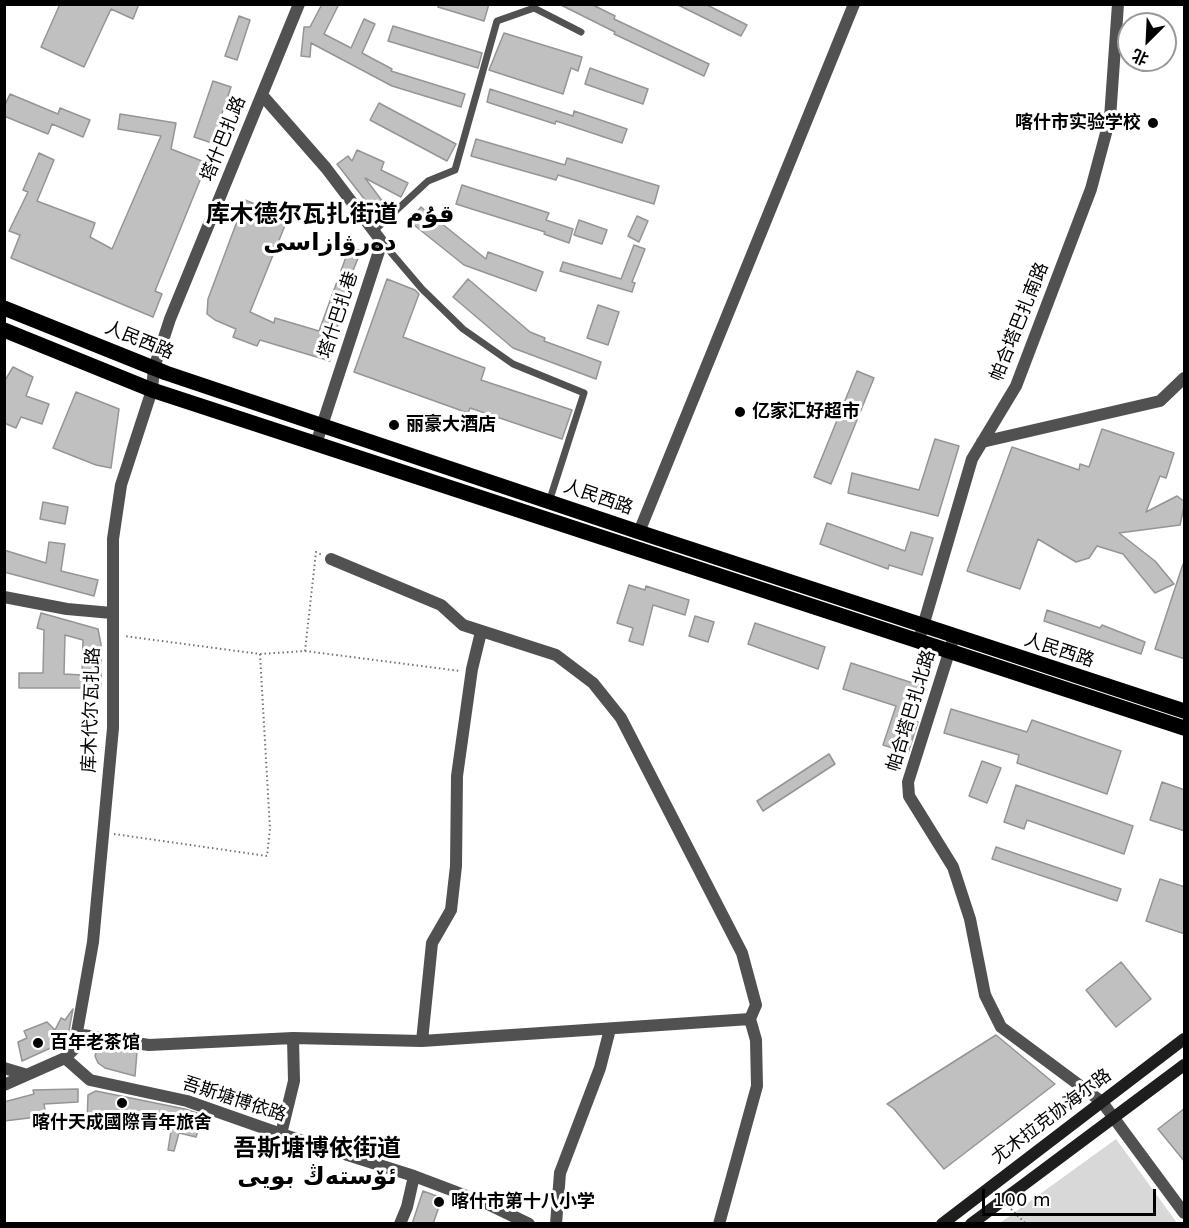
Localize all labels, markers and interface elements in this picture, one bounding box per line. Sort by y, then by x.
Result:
north arrow [1117,12,1177,72]
text: 北 [1129,45,1151,69]
street label: 塔什巴扎路 [197,93,251,185]
place label: 喀什市实验学校 [1015,112,1141,134]
marker: 喀什市实验学校 [1146,116,1160,130]
district label: 库木德尔瓦扎街道 قۇم دەرۋازاسى [206,202,454,258]
street label: 帕合塔巴扎南路 [986,260,1054,384]
street label: 塔什巴扎巷 [315,269,363,361]
street label: 人民西路 [102,318,176,364]
place label: 亿家汇好超市 [752,401,860,423]
marker: 亿家汇好超市 [733,405,747,419]
place label: 丽豪大酒店 [406,414,496,436]
marker: 丽豪大酒店 [387,418,401,432]
street label: 人民西路 [560,476,636,520]
street label: 人民西路 [1021,630,1097,672]
street label: 库木代尔瓦扎路 [79,647,105,773]
street label: 帕合塔巴扎北路 [883,648,941,774]
place label: 百年老茶馆 [50,1032,140,1054]
marker: 百年老茶馆 [31,1036,45,1050]
street label: 尤木拉克协海尔路 [988,1065,1116,1169]
street label: 吾斯塘博依路 [179,1073,289,1127]
marker: 喀什天成國際青年旅舍 [115,1096,129,1110]
place label: 喀什天成國際青年旅舍 [32,1112,212,1134]
district label: 吾斯塘博依街道 ئۆستەڭ بويى [233,1136,401,1192]
scale bar [985,1177,1159,1215]
text: 100 m [993,1189,1051,1210]
place label: 喀什市第十八小学 [451,1191,595,1213]
marker: 喀什市第十八小学 [432,1195,446,1209]

